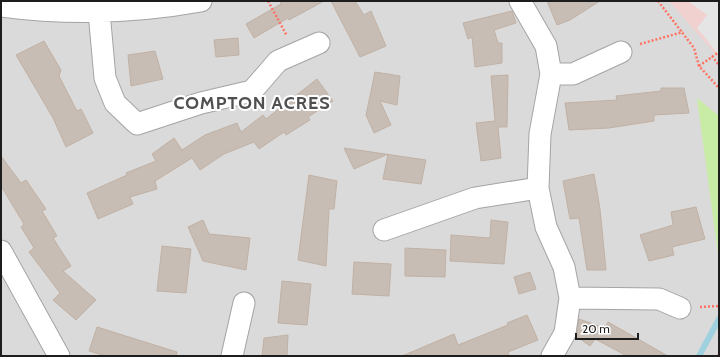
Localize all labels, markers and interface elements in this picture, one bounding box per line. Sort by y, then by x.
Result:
district label: COMPTON ACRES [173,92,331,114]
scale bar [576,315,638,341]
text: 20 m [582,321,610,336]

